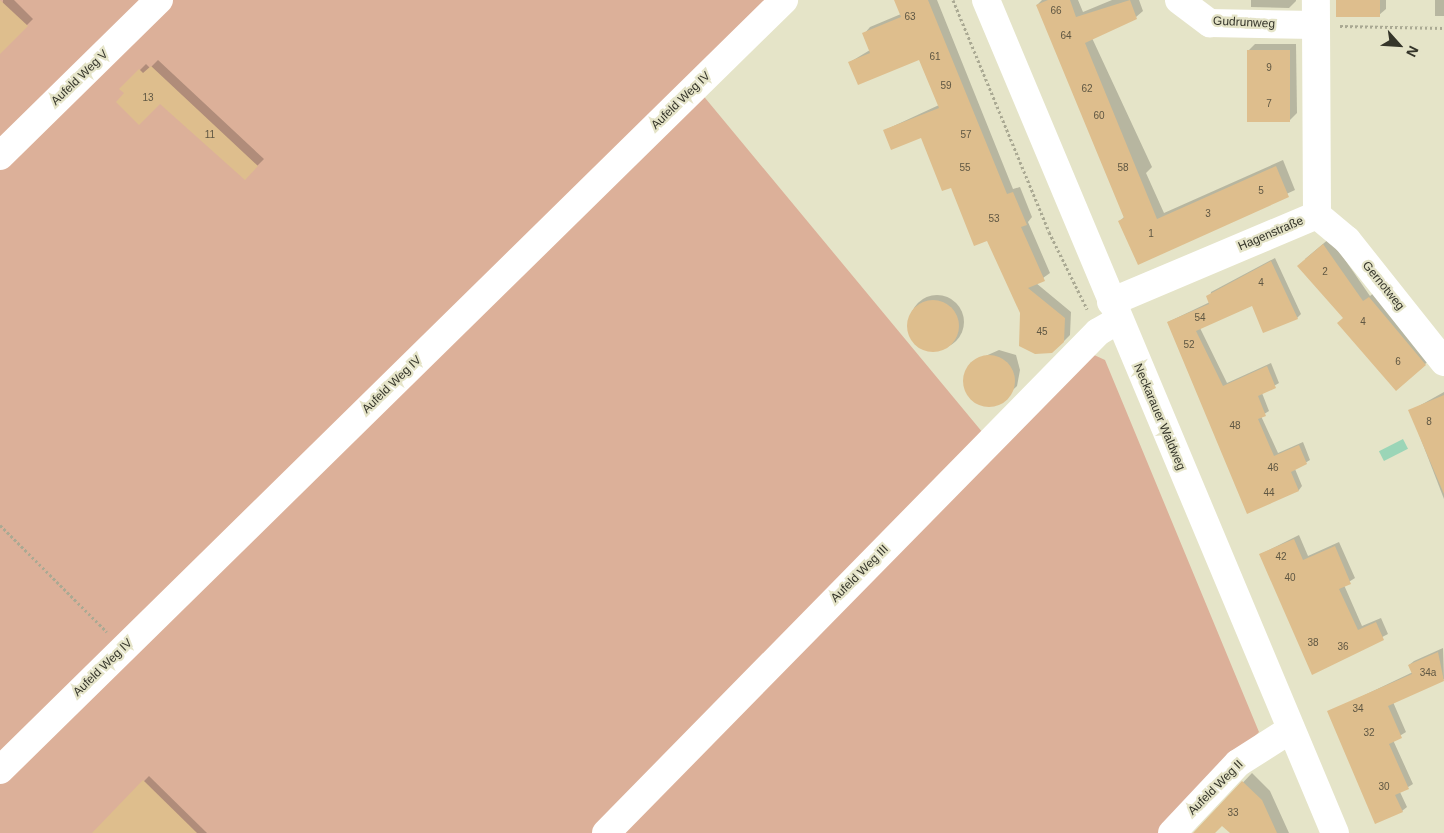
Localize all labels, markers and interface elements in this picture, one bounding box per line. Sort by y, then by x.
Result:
house number: 66 [1050,5,1062,17]
house number: 63 [904,11,916,23]
street label: Gudrunweg [1213,14,1275,32]
north arrow [1374,20,1424,70]
house number: 64 [1060,30,1072,42]
text: N [1403,44,1422,60]
street label: Aufeld Weg V [49,47,111,109]
house number: 61 [929,51,941,63]
house number: 9 [1266,62,1272,74]
street label: Aufeld Weg IV [648,69,714,133]
house number: 59 [940,80,952,92]
house number: 62 [1081,83,1093,95]
house number: 13 [142,92,154,104]
house number: 7 [1266,98,1272,110]
house number: 60 [1093,110,1105,122]
house number: 11 [205,129,215,141]
house number: 57 [960,129,972,141]
house number: 55 [959,162,971,174]
house number: 58 [1117,162,1129,174]
house number: 5 [1258,185,1264,197]
house number: 3 [1205,208,1211,220]
house number: 53 [988,213,1000,225]
street label: Hagenstraße [1236,214,1306,254]
house number: 1 [1148,228,1154,240]
street label: Gernotweg [1359,259,1407,313]
house number: 2 [1322,266,1328,278]
house number: 4 [1258,277,1264,289]
house number: 54 [1194,312,1206,324]
house number: 4 [1360,316,1366,328]
house number: 45 [1036,326,1048,338]
house number: 52 [1183,339,1195,351]
street label: Aufeld Weg IV [359,353,425,417]
house number: 6 [1395,356,1401,368]
street label: Neckarauer Waldweg [1130,362,1188,472]
house number: 8 [1426,416,1432,428]
house number: 48 [1229,420,1241,432]
house number: 46 [1267,462,1279,474]
house number: 44 [1263,487,1275,499]
street label: Aufeld Weg III [828,542,892,606]
house number: 42 [1275,551,1287,563]
house number: 40 [1284,572,1296,584]
street label: Aufeld Weg IV [70,636,136,700]
house number: 38 [1307,637,1319,649]
house number: 36 [1337,641,1349,653]
house number: 34a [1420,667,1436,679]
house number: 34 [1352,703,1364,715]
house number: 32 [1363,727,1375,739]
street label: Aufeld Weg II [1186,758,1246,818]
house number: 30 [1378,781,1390,793]
house number: 33 [1227,807,1239,819]

